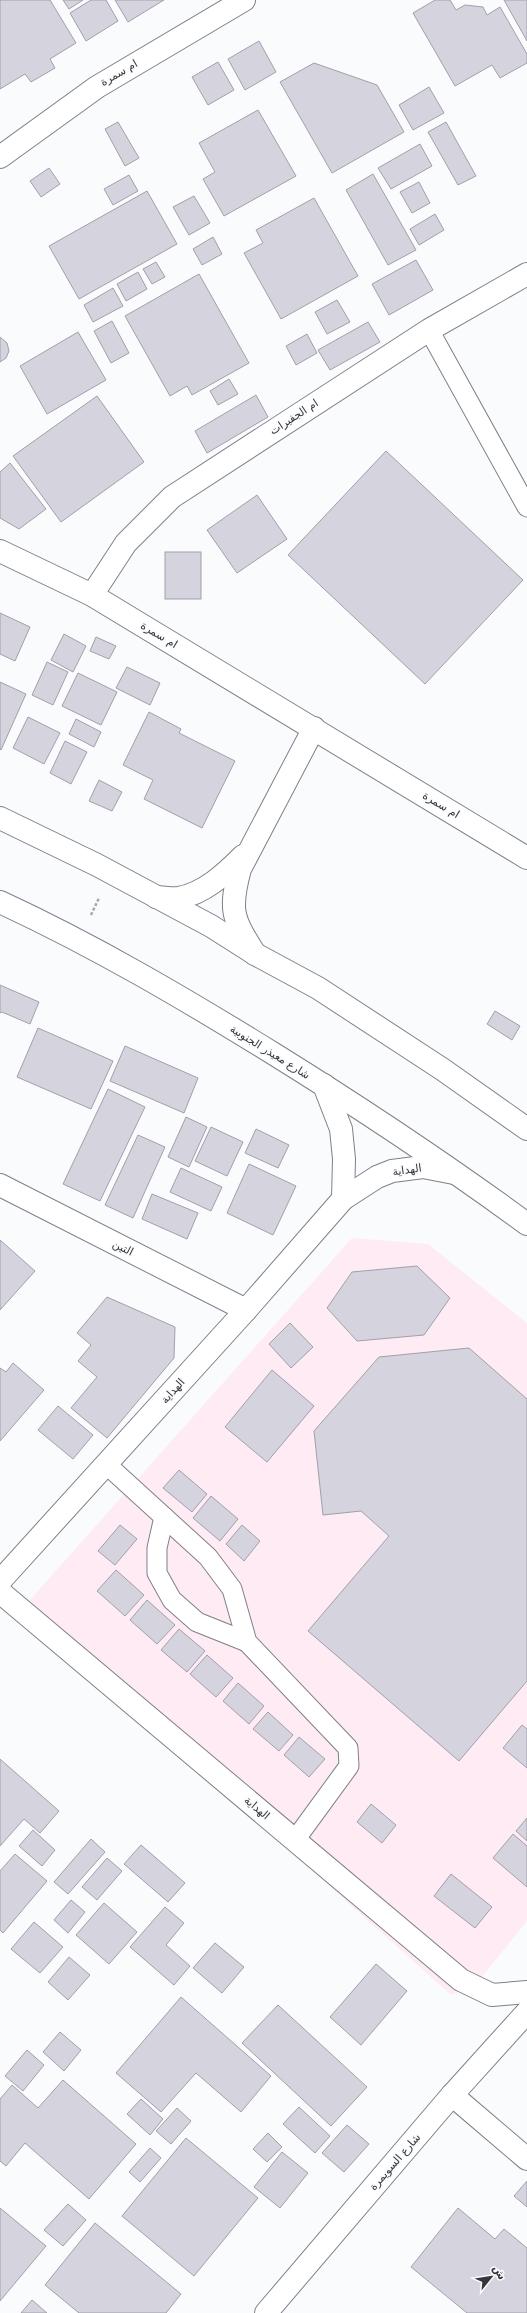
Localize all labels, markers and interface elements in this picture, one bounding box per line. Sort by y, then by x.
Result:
street label: ام سمرة [98,57,140,89]
street label: ام الجفيرات [267,397,321,437]
street label: ام سمرة [138,619,180,651]
street label: ام سمرة [420,789,462,821]
street label: شارع معيذر الجنوبية [228,1022,312,1082]
street label: الهداية [392,1162,422,1178]
street label: التين [111,1237,135,1259]
street label: الهداية [158,1376,188,1406]
street label: الهداية [242,1794,272,1822]
street label: شارع السويمرة [367,2131,423,2193]
north arrow [471,2257,511,2297]
text: ش [490,2262,509,2282]

